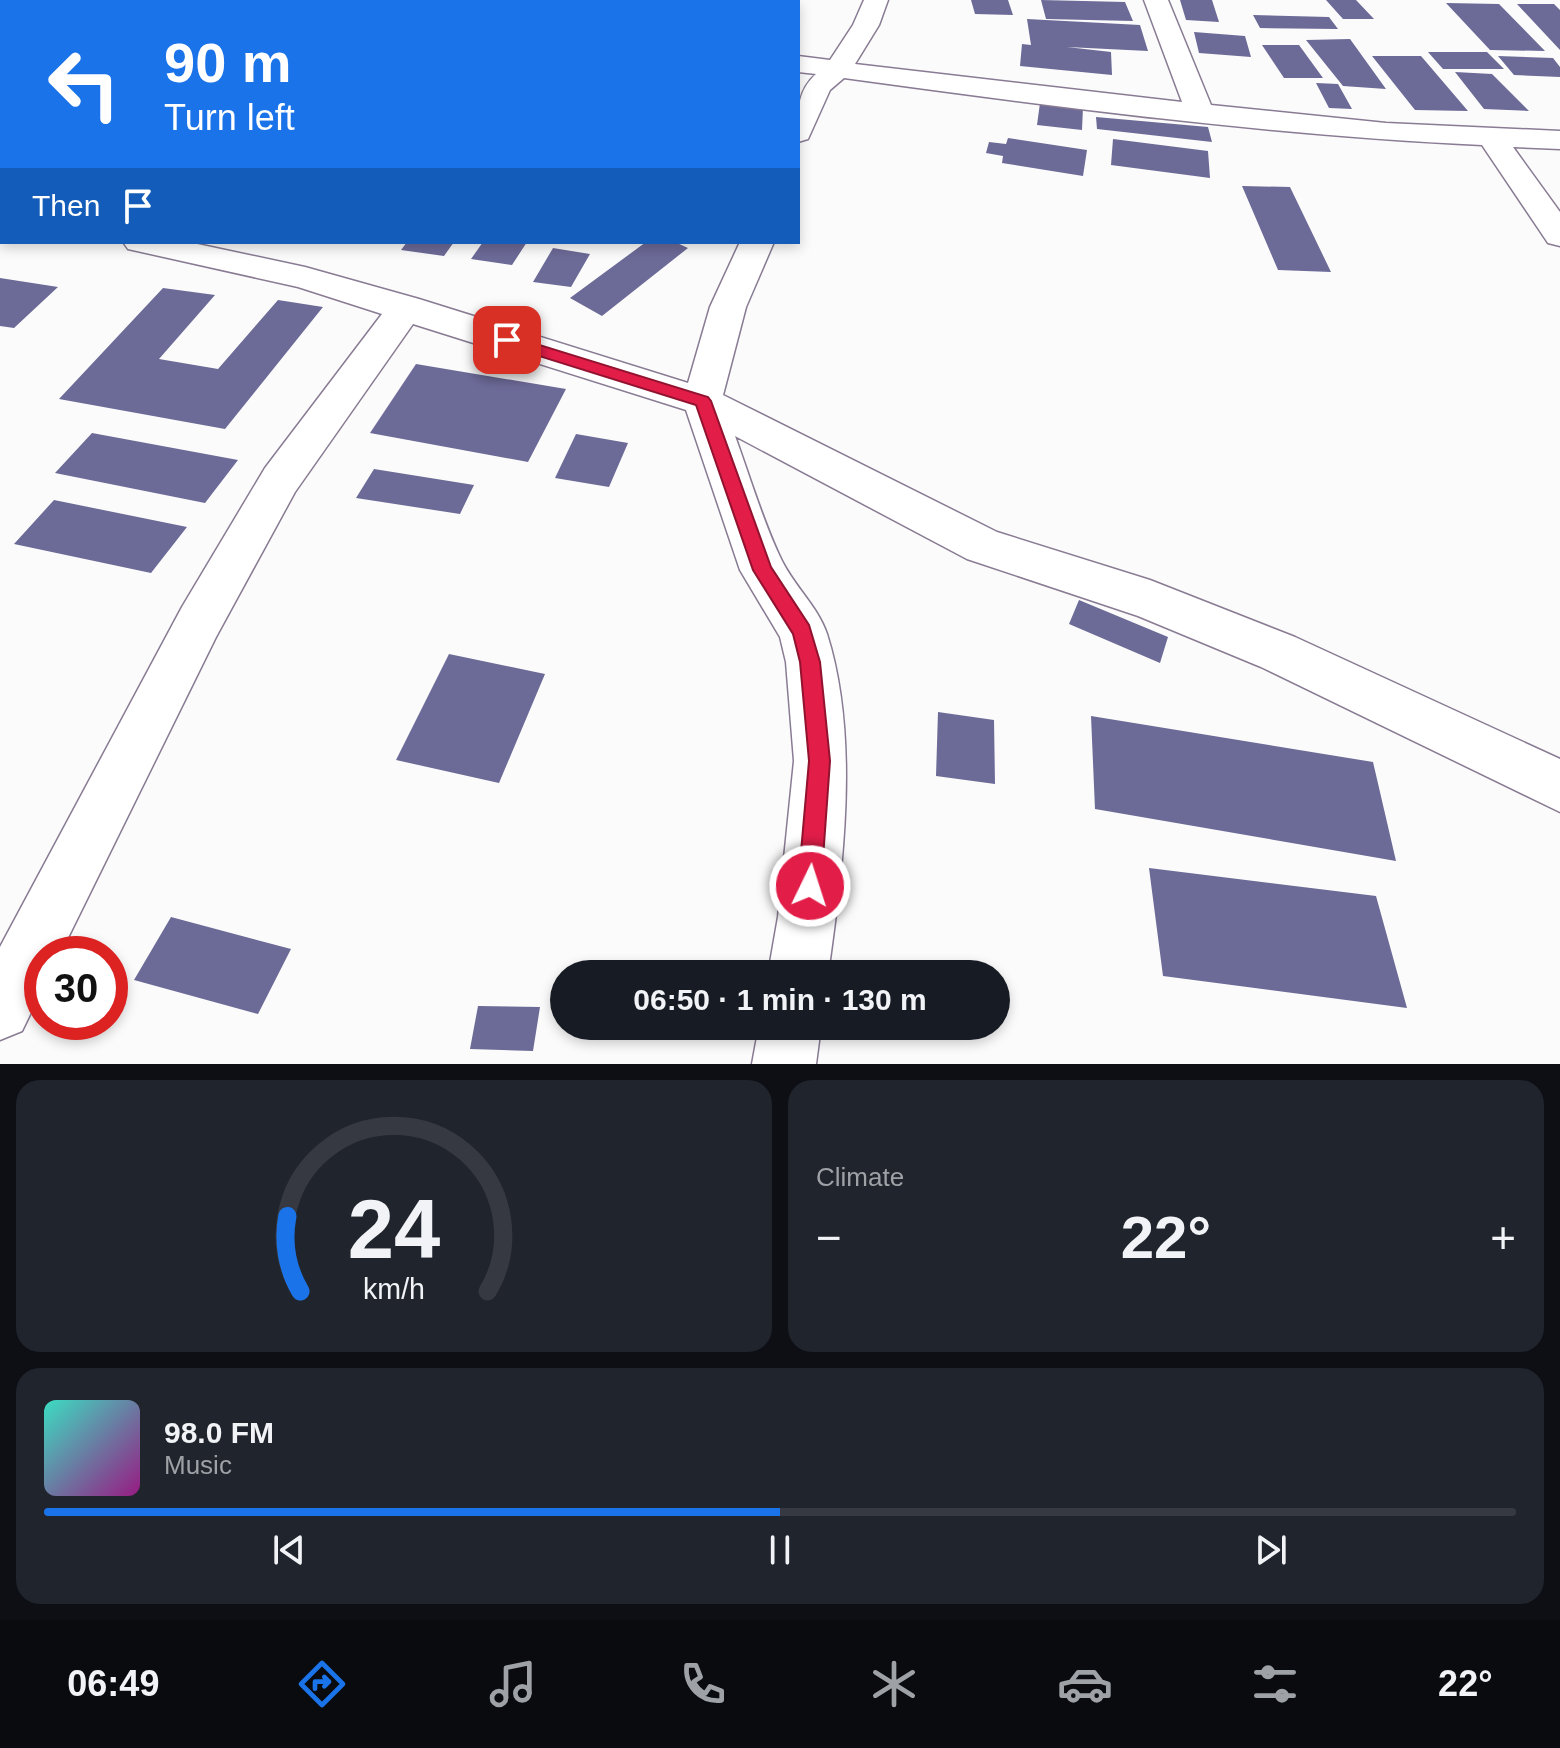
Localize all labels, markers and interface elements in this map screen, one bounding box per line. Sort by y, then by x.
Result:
text: 90 m [164,31,292,94]
icon: left [32,32,136,136]
text: Turn left [164,97,295,138]
icon: arrive [116,184,160,228]
text: Then [32,189,100,222]
pin [473,306,541,374]
icon: arrive [485,318,529,362]
position arrow [768,844,852,928]
speed limit sign: 30 [24,936,128,1040]
text: 06:50 · 1 min · 130 m [633,983,927,1016]
text: Climate [816,1162,904,1192]
text: 24 [348,1183,440,1276]
text: 22° [1121,1204,1211,1271]
text: − [816,1213,842,1262]
text: + [1490,1213,1516,1262]
text: km/h [363,1273,425,1305]
text: 98.0 FM [164,1416,274,1449]
text: Music [164,1450,232,1480]
icon: previous [267,1528,311,1572]
icon: pause [758,1528,802,1572]
icon: next [1249,1528,1293,1572]
icon: directions [294,1656,350,1712]
icon: music [485,1656,541,1712]
icon: phone [675,1656,731,1712]
icon: climate [866,1656,922,1712]
icon: car [1057,1656,1113,1712]
icon: filters [1247,1656,1303,1712]
text: 06:49 [67,1663,159,1704]
text: 22° [1438,1663,1493,1704]

